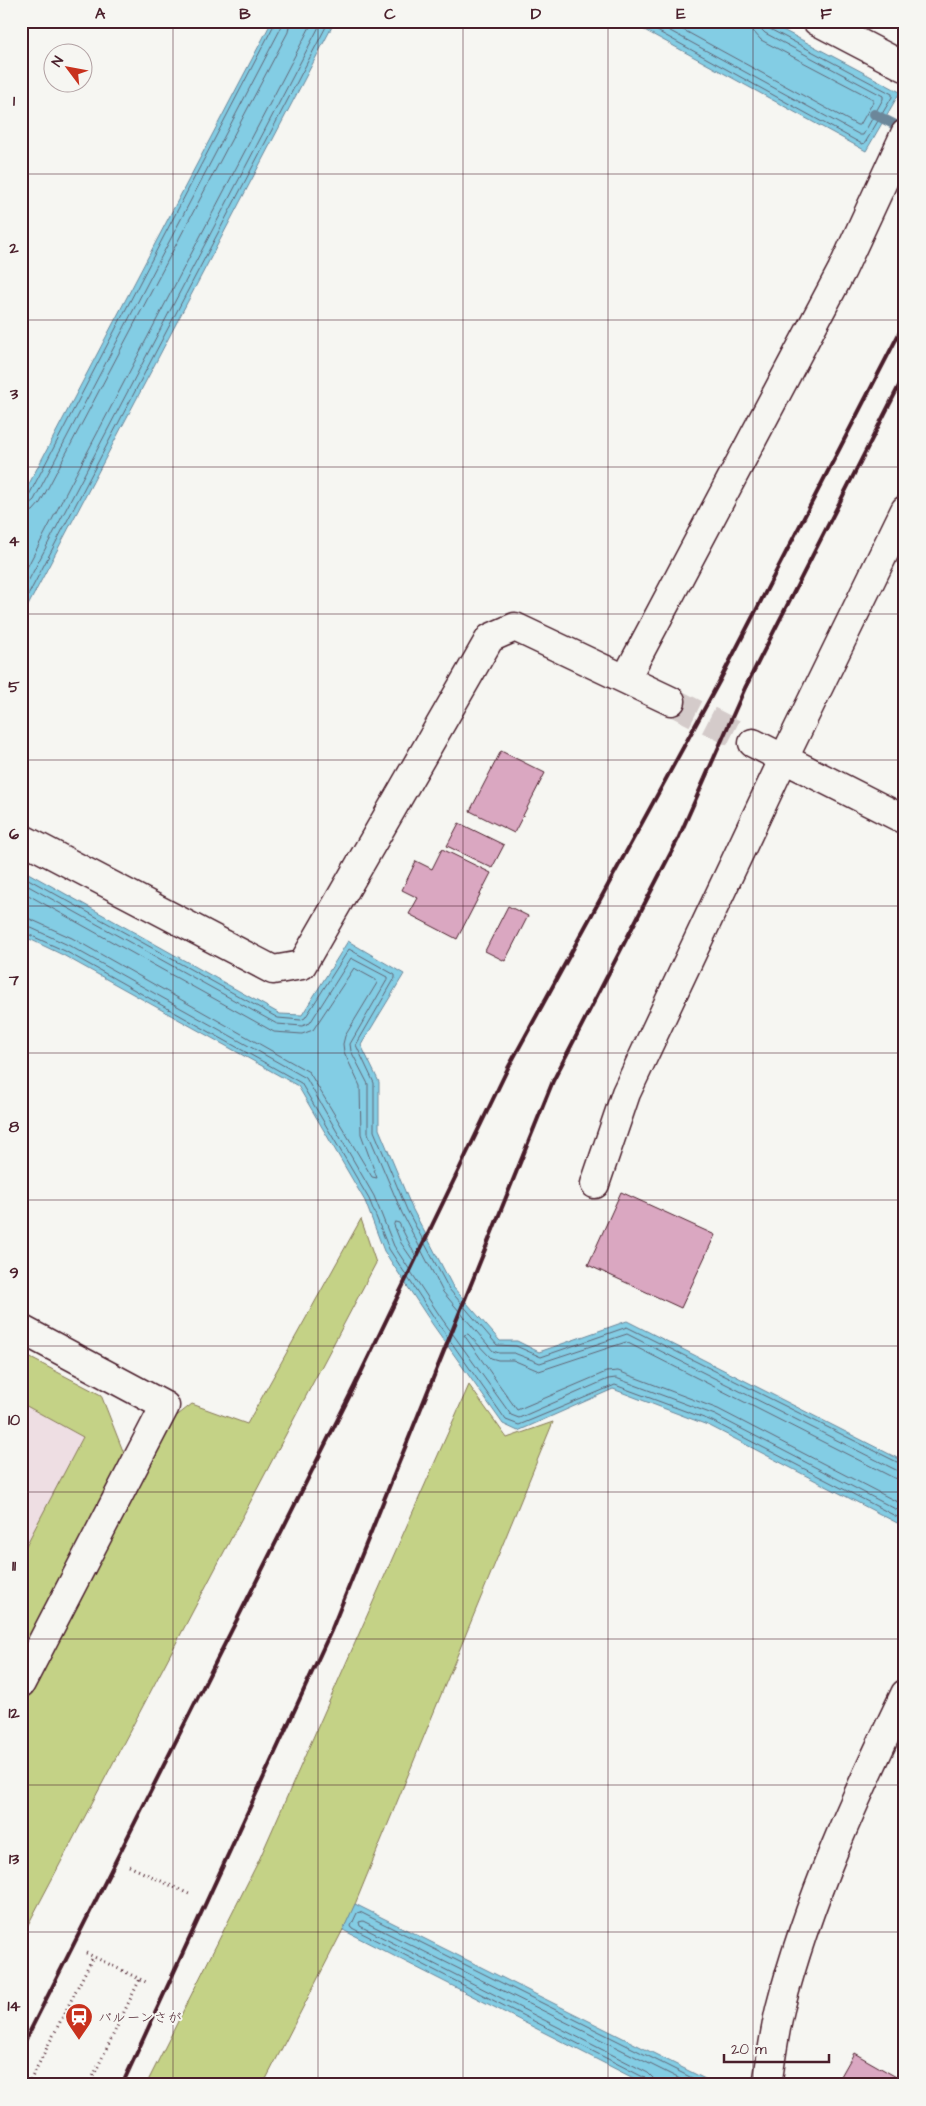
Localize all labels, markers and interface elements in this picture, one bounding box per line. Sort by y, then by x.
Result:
text: A [95,3,106,25]
text: B [239,3,251,25]
text: C [384,3,396,25]
text: D [531,3,542,25]
text: E [676,3,686,25]
text: F [820,3,832,25]
north arrow [42,42,92,92]
text: N [47,52,69,71]
text: 1 [13,90,16,112]
text: 2 [8,237,19,259]
text: 3 [9,383,19,405]
text: 4 [9,530,20,552]
text: 5 [8,676,20,698]
text: 6 [9,823,19,845]
text: 7 [8,969,19,991]
text: 8 [9,1116,20,1138]
text: 9 [9,1262,19,1284]
text: 10 [8,1409,20,1431]
text: 11 [12,1555,17,1577]
text: 12 [8,1702,20,1724]
text: 13 [9,1848,20,1870]
text: 14 [8,1995,21,2017]
station icon: バルーンさが [64,2002,94,2041]
place label: バルーンさが [98,2008,182,2028]
scale bar [724,2031,828,2063]
text: 20 m [731,2039,767,2060]

